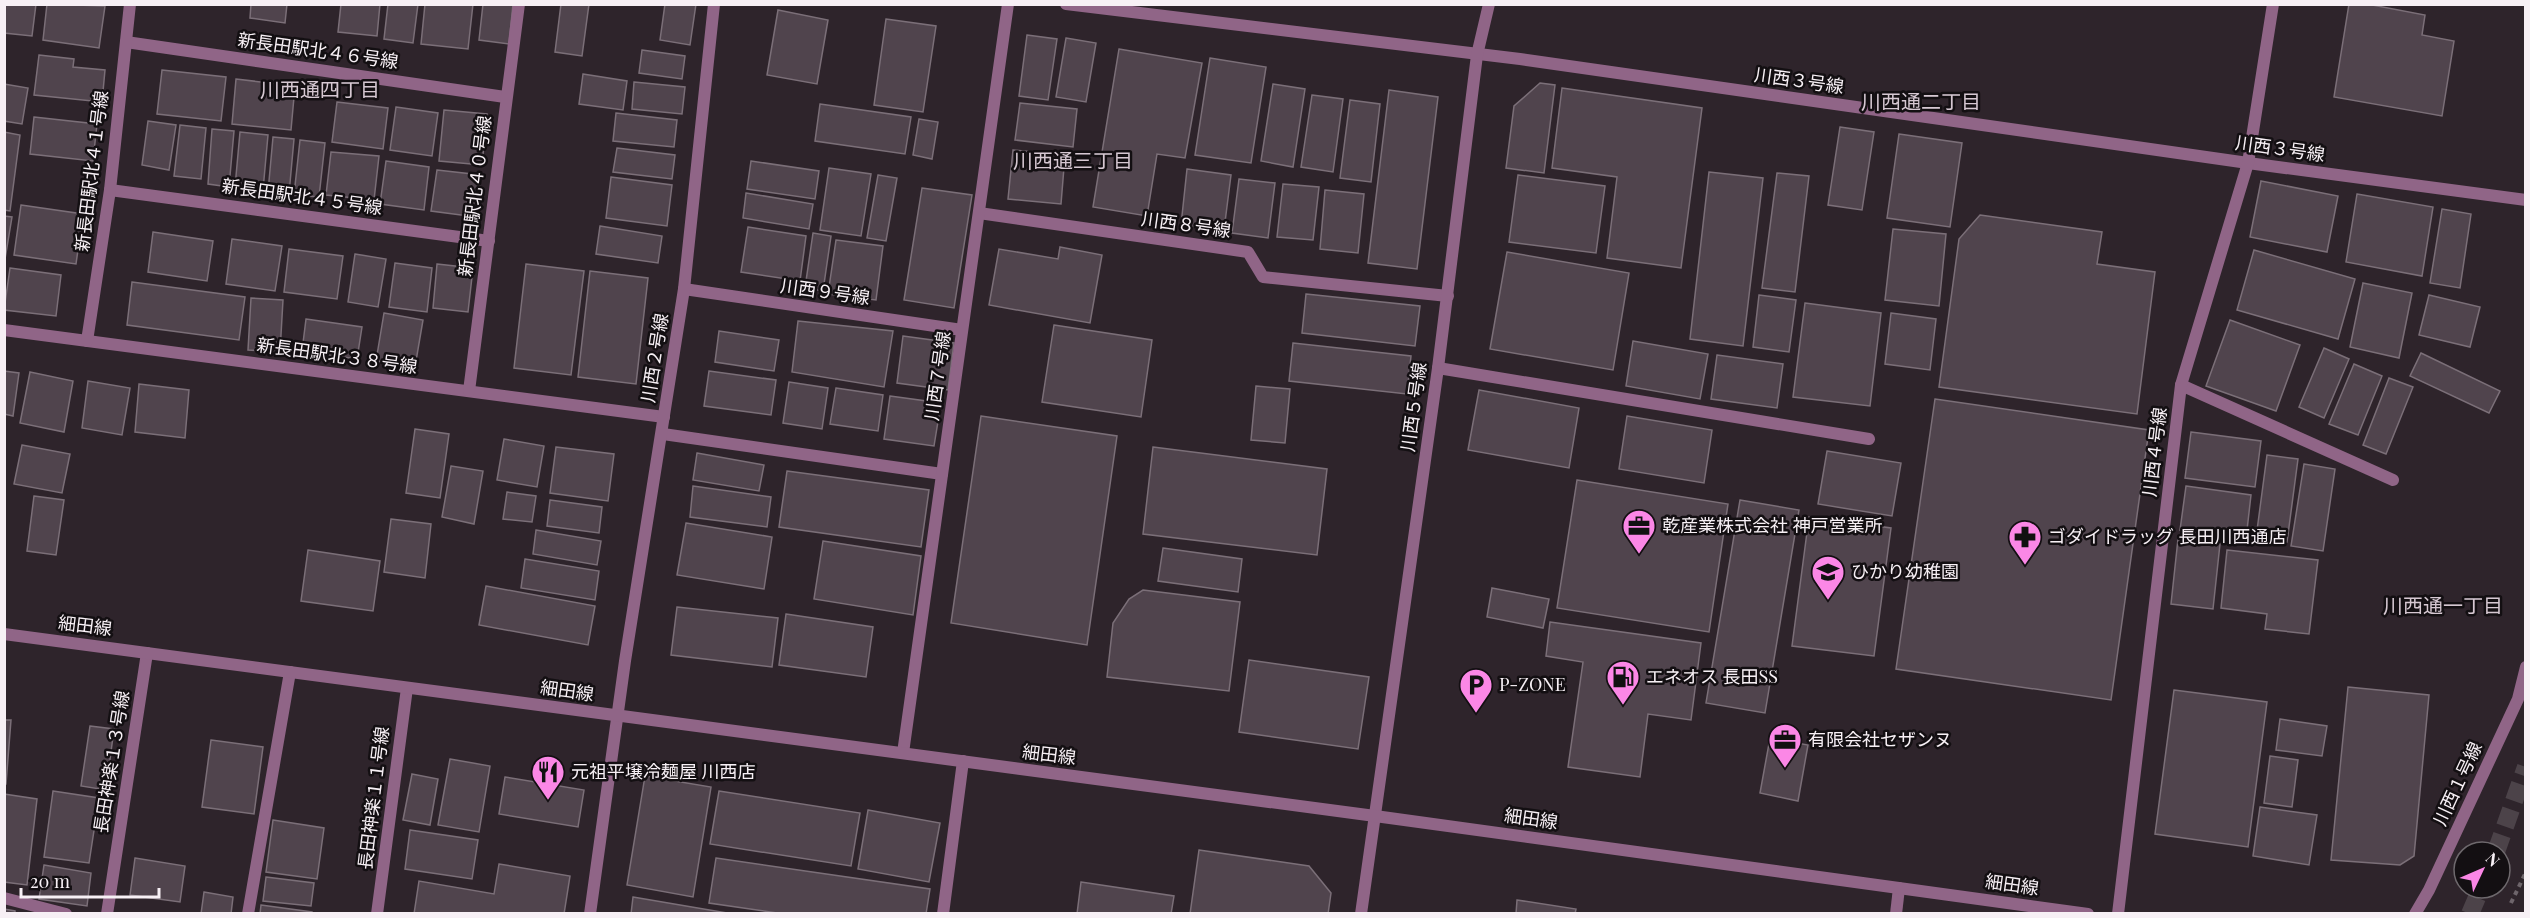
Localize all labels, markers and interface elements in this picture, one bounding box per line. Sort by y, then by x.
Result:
street label: 新長田駅北４６号線 [236,27,400,73]
street label: 川西３号線 [1753,62,1845,98]
district label: 川西通四丁目 [260,75,380,102]
district label: 川西通二丁目 [1861,87,1981,114]
street label: 新長田駅北４１号線 [69,89,113,253]
street label: 新長田駅北４０号線 [452,114,496,278]
street label: 川西３号線 [2234,130,2326,166]
district label: 川西通三丁目 [1013,146,1133,173]
street label: 新長田駅北４５号線 [220,173,384,219]
street label: 川西８号線 [1140,206,1232,242]
street label: 川西９号線 [779,273,871,309]
street label: 川西２号線 [635,312,673,404]
street label: 川西７号線 [919,330,955,422]
street label: 新長田駅北３８号線 [255,332,419,378]
street label: 川西５号線 [1395,361,1431,453]
street label: 川西４号線 [2137,406,2171,498]
office icon: 乾産業株式会社 神戸営業所 [1621,508,1657,555]
place label: 乾産業株式会社 神戸営業所 [1662,513,1882,537]
pharmacy icon: ゴダイドラッグ 長田川西通店 [2007,519,2043,566]
place label: ゴダイドラッグ 長田川西通店 [2048,524,2286,548]
school or university icon: ひかり幼稚園 [1810,554,1846,601]
place label: ひかり幼稚園 [1851,559,1959,583]
district label: 川西通一丁目 [2383,591,2503,618]
street label: 細田線 [57,610,113,640]
fuel station icon: エネオス 長田SS [1605,659,1641,706]
place label: エネオス 長田SS [1646,664,1778,688]
parking icon: P-ZONE [1458,667,1494,714]
place label: P-ZONE [1499,672,1566,696]
street label: 細田線 [539,674,596,706]
street label: 長田神楽１３号線 [88,689,134,835]
office icon: 有限会社セザンヌ [1767,722,1803,769]
street label: 長田神楽１１号線 [352,725,394,871]
place label: 有限会社セザンヌ [1808,727,1952,751]
street label: 川西１号線 [2427,738,2487,829]
street label: 細田線 [1021,739,1077,769]
restaurant icon: 元祖平壌冷麺屋 川西店 [530,754,566,801]
place label: 元祖平壌冷麺屋 川西店 [571,759,755,783]
street label: 細田線 [1503,802,1560,834]
north arrow [2452,840,2512,900]
text: N [2482,848,2505,871]
scale bar [21,861,159,899]
street label: 細田線 [1984,868,2041,900]
text: 20 m [30,869,70,893]

